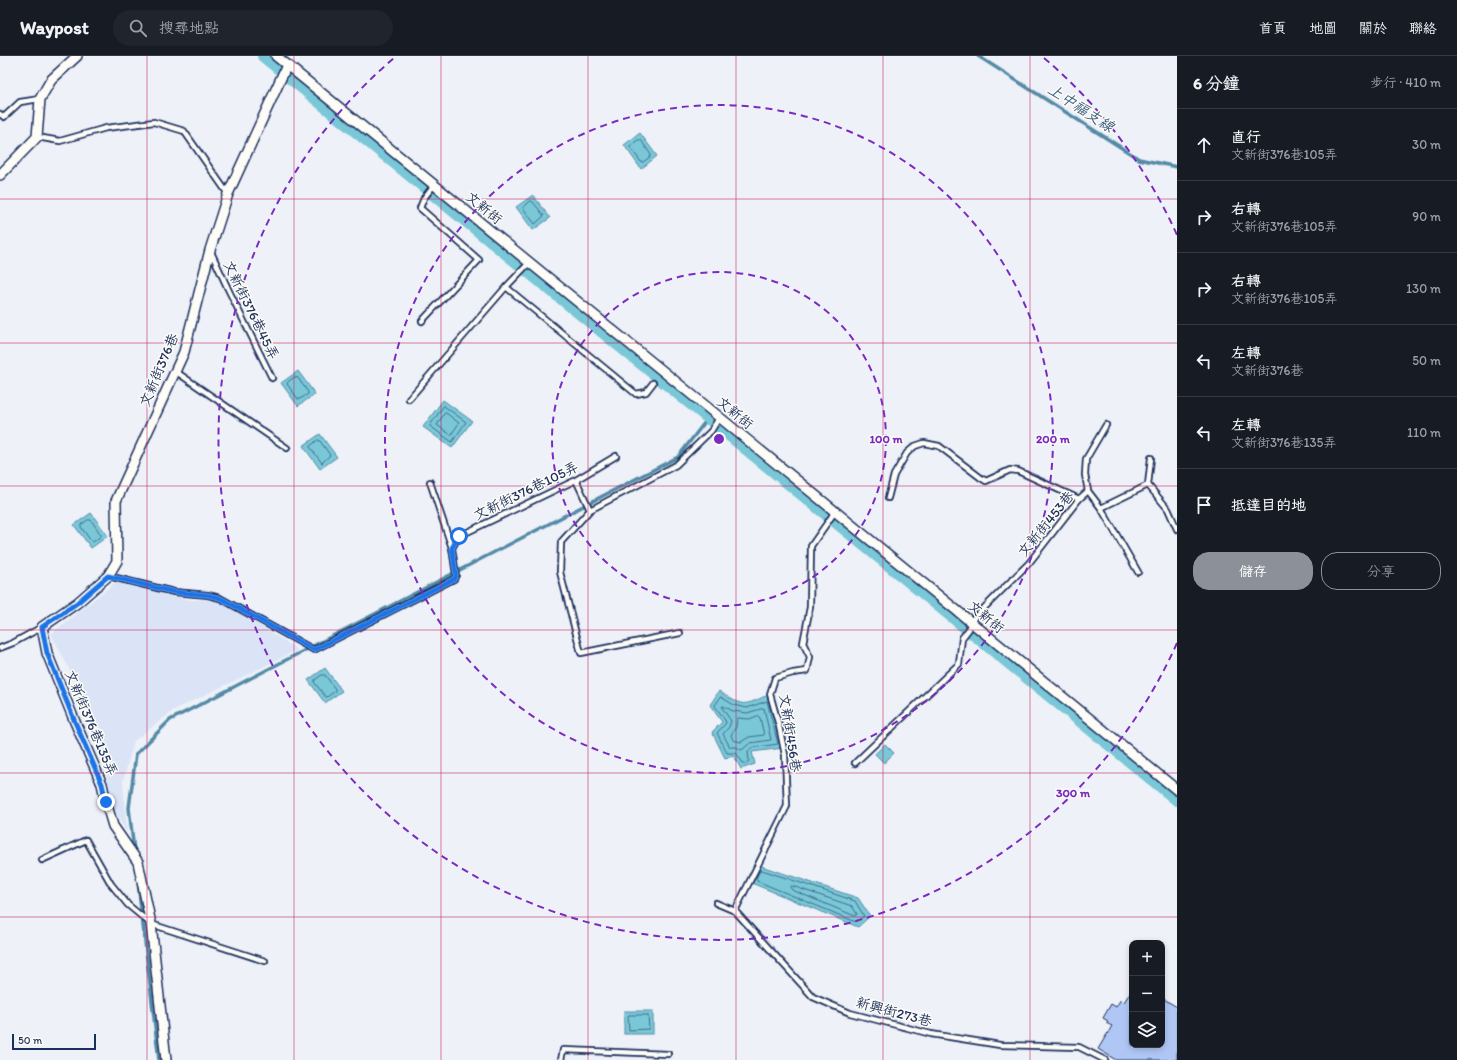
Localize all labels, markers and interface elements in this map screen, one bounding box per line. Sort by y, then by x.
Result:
search box [113,10,393,46]
text: Waypost [20,16,89,39]
icon: search [127,17,149,39]
text: 搜尋地點 [159,19,219,37]
text: 首頁 [1259,20,1287,37]
text: 地圖 [1309,20,1337,37]
text: 關於 [1359,20,1387,37]
text: 聯絡 [1409,20,1437,37]
text: 6 分鐘 [1193,73,1240,93]
text: 步行 · 410 m [1370,75,1441,90]
water label: 上中福支線 [1045,80,1118,137]
text: 直行 [1231,128,1261,146]
icon: ahead [1193,134,1215,156]
text: 30 m [1412,137,1441,152]
text: 文新街376巷105弄 [1231,147,1337,162]
street label: 文新街 [462,188,506,228]
text: 右轉 [1231,200,1261,218]
icon: right [1193,206,1215,228]
text: 90 m [1412,209,1441,224]
text: 文新街376巷105弄 [1231,219,1337,234]
street label: 文新街376巷45弄 [220,258,282,362]
text: 右轉 [1231,272,1261,290]
icon: right [1193,278,1215,300]
text: 130 m [1406,281,1441,296]
text: 文新街376巷105弄 [1231,291,1337,306]
street label: 文新街376巷 [136,330,182,409]
text: 左轉 [1231,344,1261,362]
icon: left [1193,350,1215,372]
text: 50 m [1412,353,1441,368]
text: 文新街376巷 [1231,363,1303,378]
street label: 文新街 [713,393,757,433]
text: 左轉 [1231,416,1261,434]
icon: left [1193,422,1215,444]
text: 110 m [1407,425,1441,440]
centre of rings [712,432,726,446]
text: 100 m [869,432,903,446]
text: 200 m [1036,432,1071,446]
text: 文新街376巷135弄 [1231,435,1336,450]
street label: 文新街376巷105弄 [471,458,581,524]
street label: 文新街453巷 [1014,487,1078,560]
icon: arrive [1193,494,1215,516]
text: 抵達目的地 [1231,496,1306,514]
route start [450,527,468,545]
button: 儲存 [1193,552,1313,590]
button: 分享 [1321,552,1441,590]
street label: 文新街 [964,597,1008,637]
street label: 文新街376巷135弄 [61,667,121,779]
street label: 文新街456巷 [775,693,805,774]
text: 300 m [1056,786,1091,800]
route end [97,793,115,811]
map controls [1129,940,1165,1048]
button: + [1129,940,1165,976]
button: − [1129,976,1165,1012]
street label: 新興街273巷 [854,994,935,1031]
button: layers [1129,1012,1165,1048]
scale bar [12,1032,96,1051]
text: 50 m [18,1034,42,1047]

